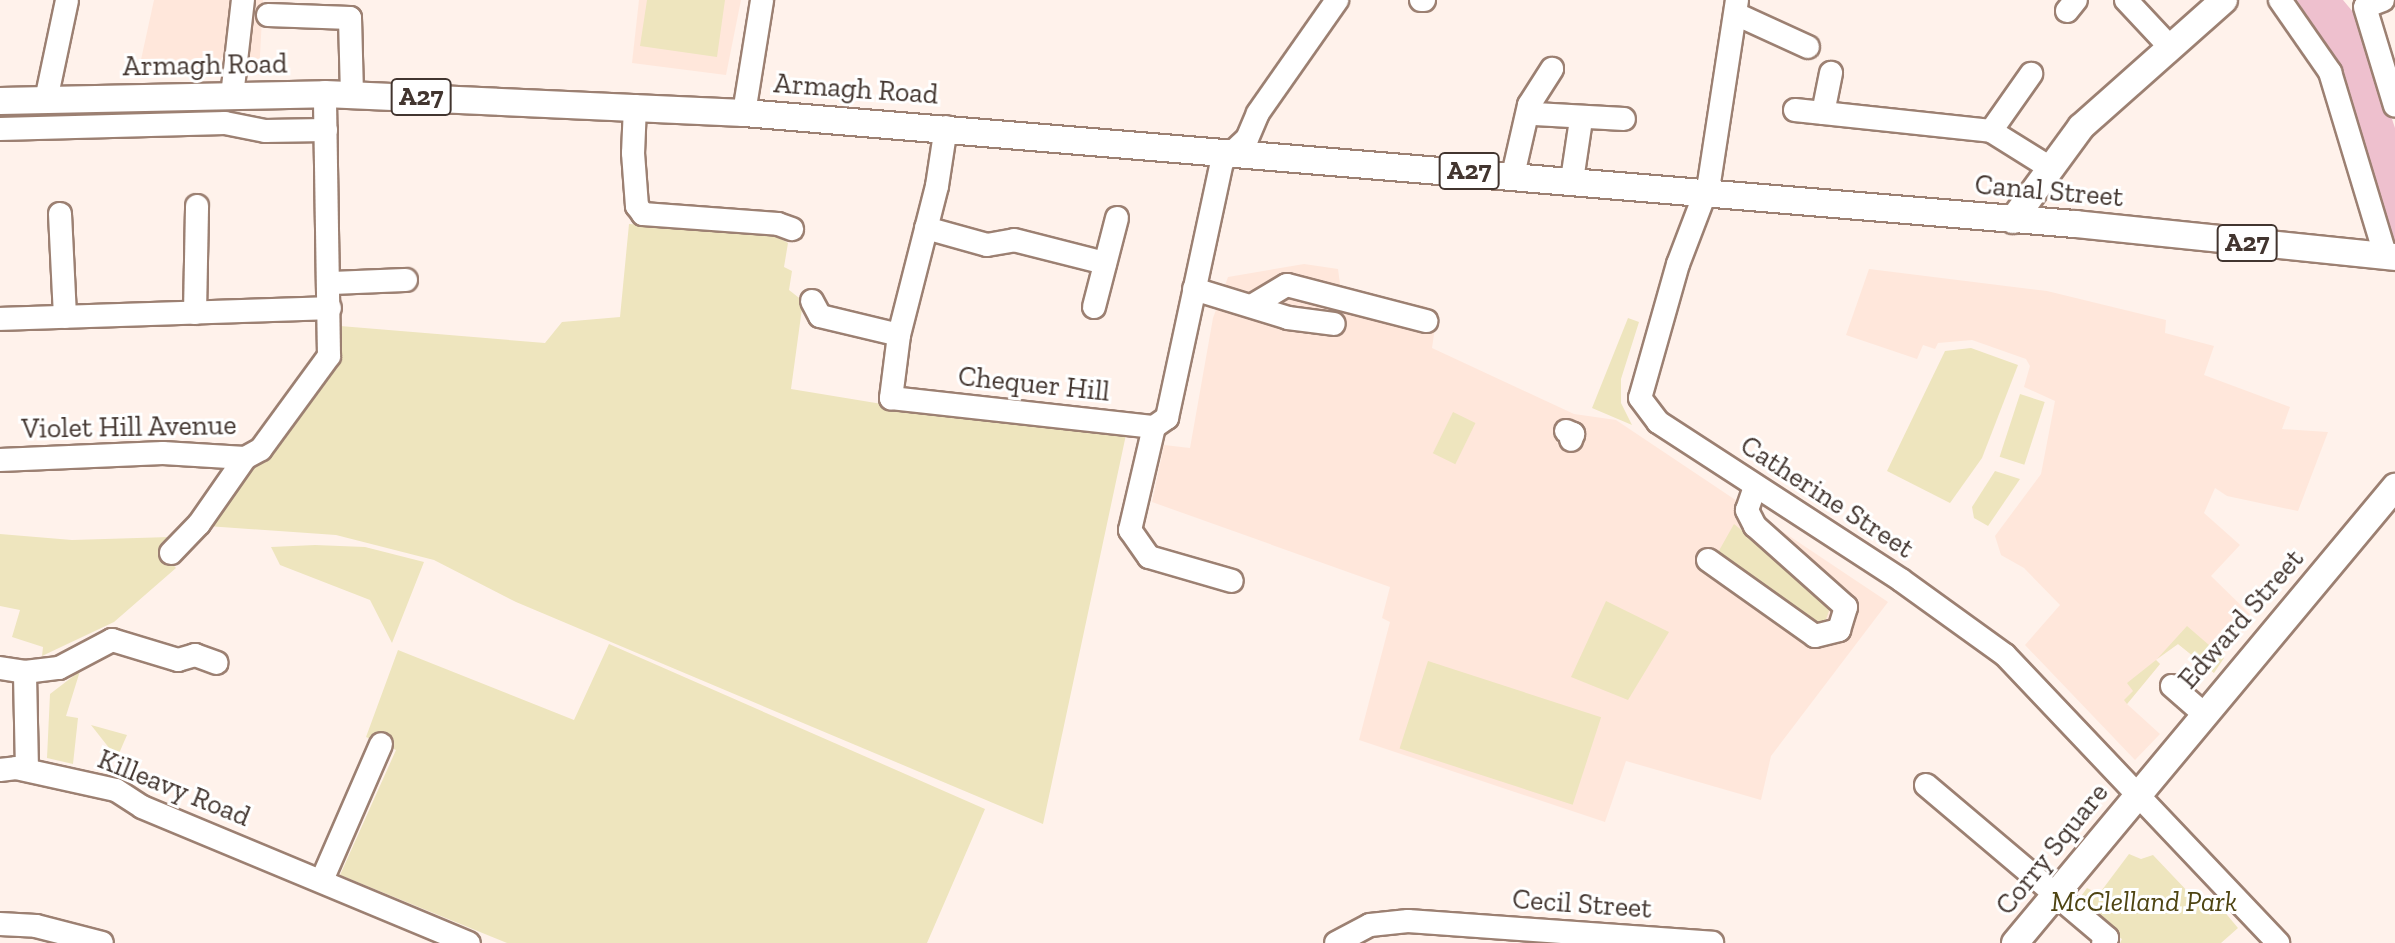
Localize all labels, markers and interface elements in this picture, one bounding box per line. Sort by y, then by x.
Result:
street label: Armagh Road [122,47,288,83]
street label: Armagh Road [772,66,940,112]
road number: A27 [389,75,453,119]
road number: A27 [1437,149,1501,193]
street label: Canal Street [1973,168,2125,214]
road number: A27 [2215,221,2279,265]
street label: Chequer Hill [956,359,1112,409]
street label: Violet Hill Avenue [21,408,237,446]
street label: Catherine Street [1734,429,1920,565]
street label: Edward Street [2171,542,2311,696]
street label: Killeavy Road [93,742,255,834]
street label: Corry Square [1988,776,2116,922]
street label: Cecil Street [1511,882,1653,926]
park label: McClelland Park [2051,885,2237,919]

